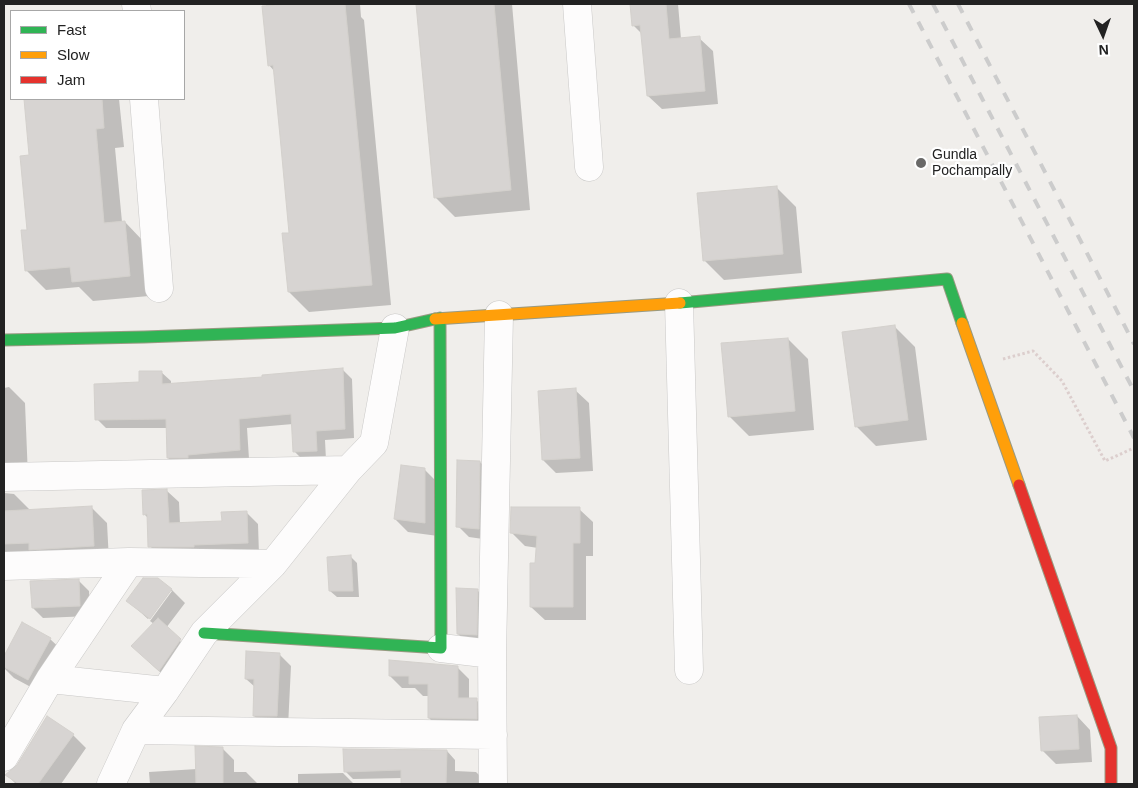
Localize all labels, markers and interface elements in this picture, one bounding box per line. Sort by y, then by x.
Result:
legend [10,10,185,100]
north arrow [1078,10,1128,60]
text: Fast [57,21,86,38]
text: N [1098,42,1109,58]
text: Slow [57,46,90,63]
text: Jam [57,71,85,88]
place label: Gundla Pochampally [932,147,1012,180]
marker: Gundla Pochampally [914,156,928,170]

